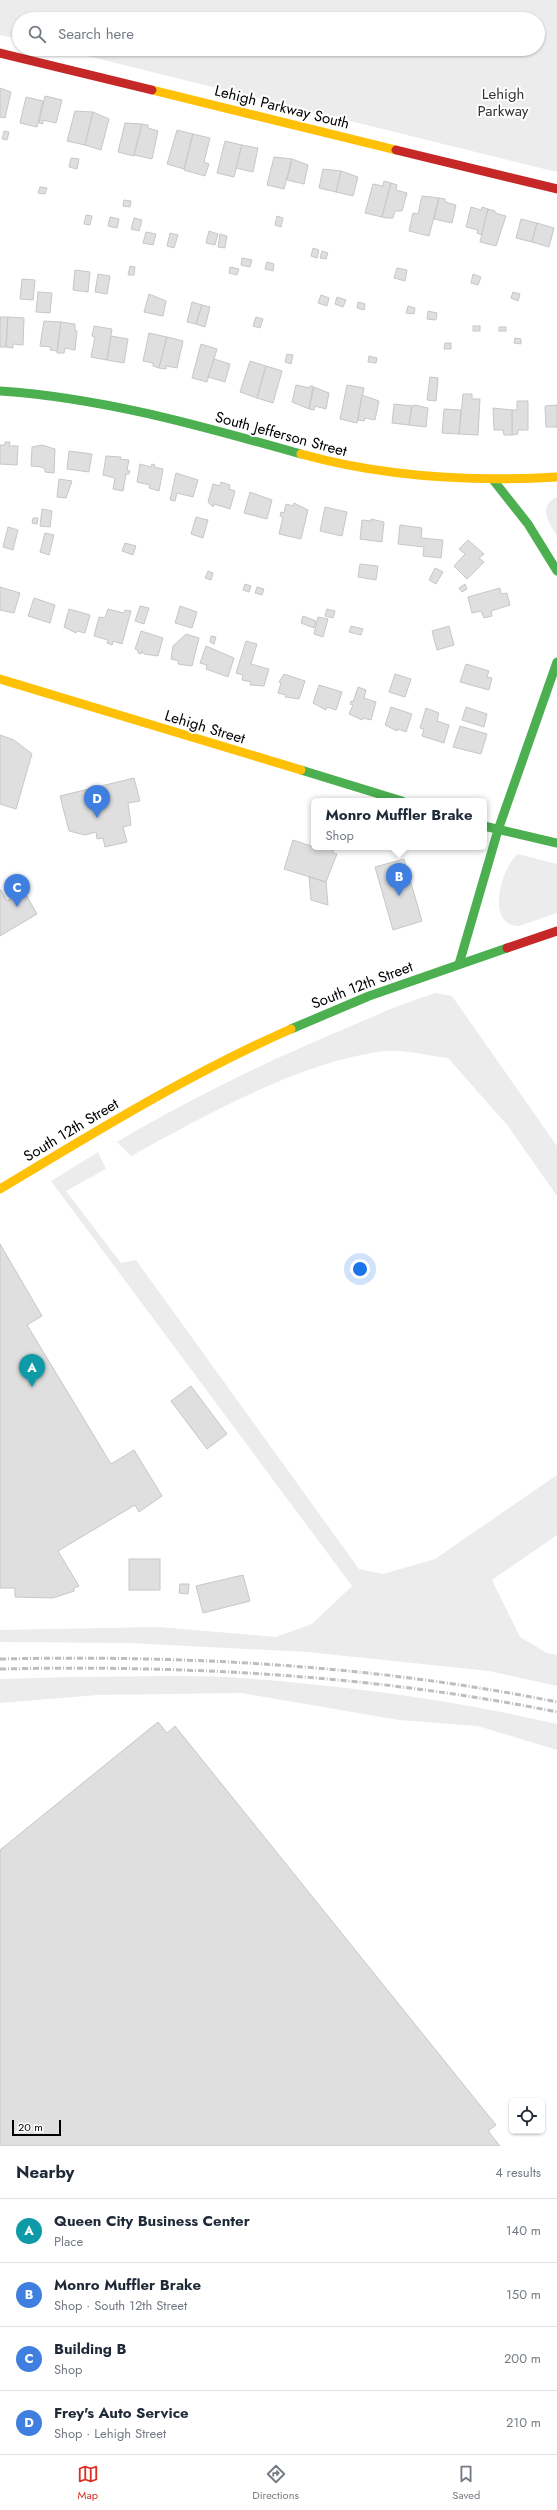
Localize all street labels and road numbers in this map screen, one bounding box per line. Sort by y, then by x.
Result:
street label: Lehigh Parkway South [212,80,352,134]
street label: South Jefferson Street [213,406,350,462]
street label: Lehigh Street [162,704,248,750]
street label: South 12th Street [308,955,416,1014]
street label: South 12th Street [19,1093,123,1167]

